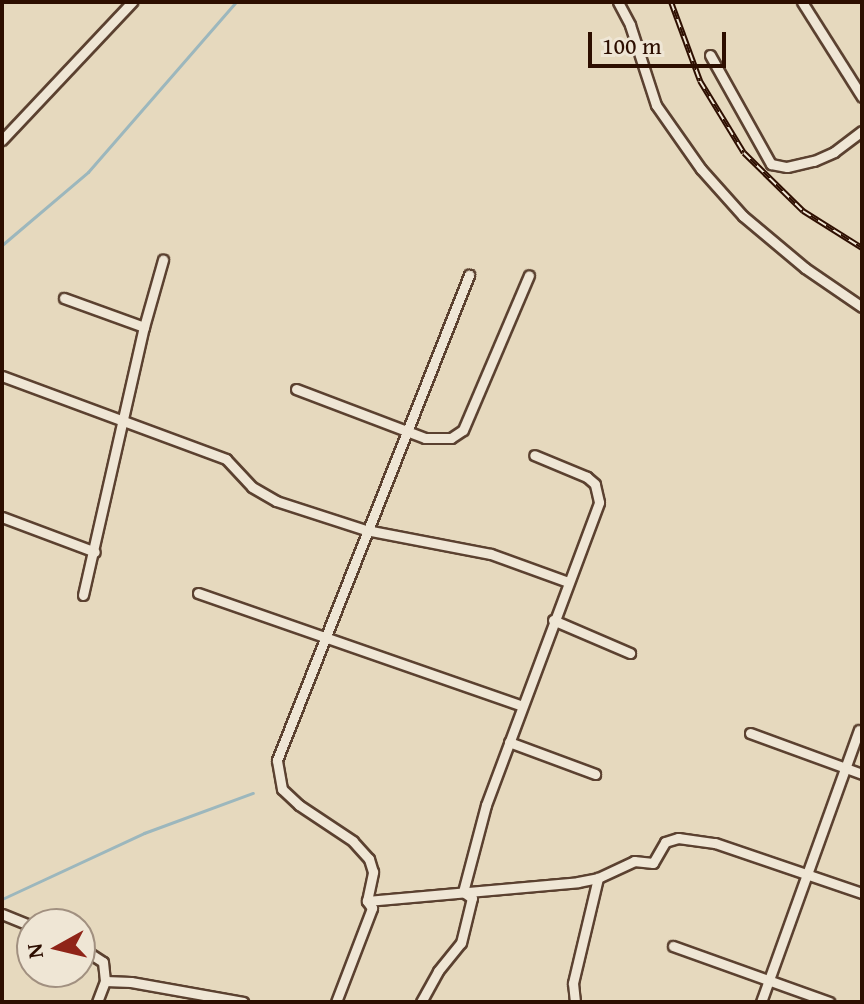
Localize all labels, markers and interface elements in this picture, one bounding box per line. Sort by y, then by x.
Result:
scale bar [592,16,730,66]
text: 100 m [602,28,662,63]
north arrow [16,908,96,988]
text: N [17,942,51,961]

